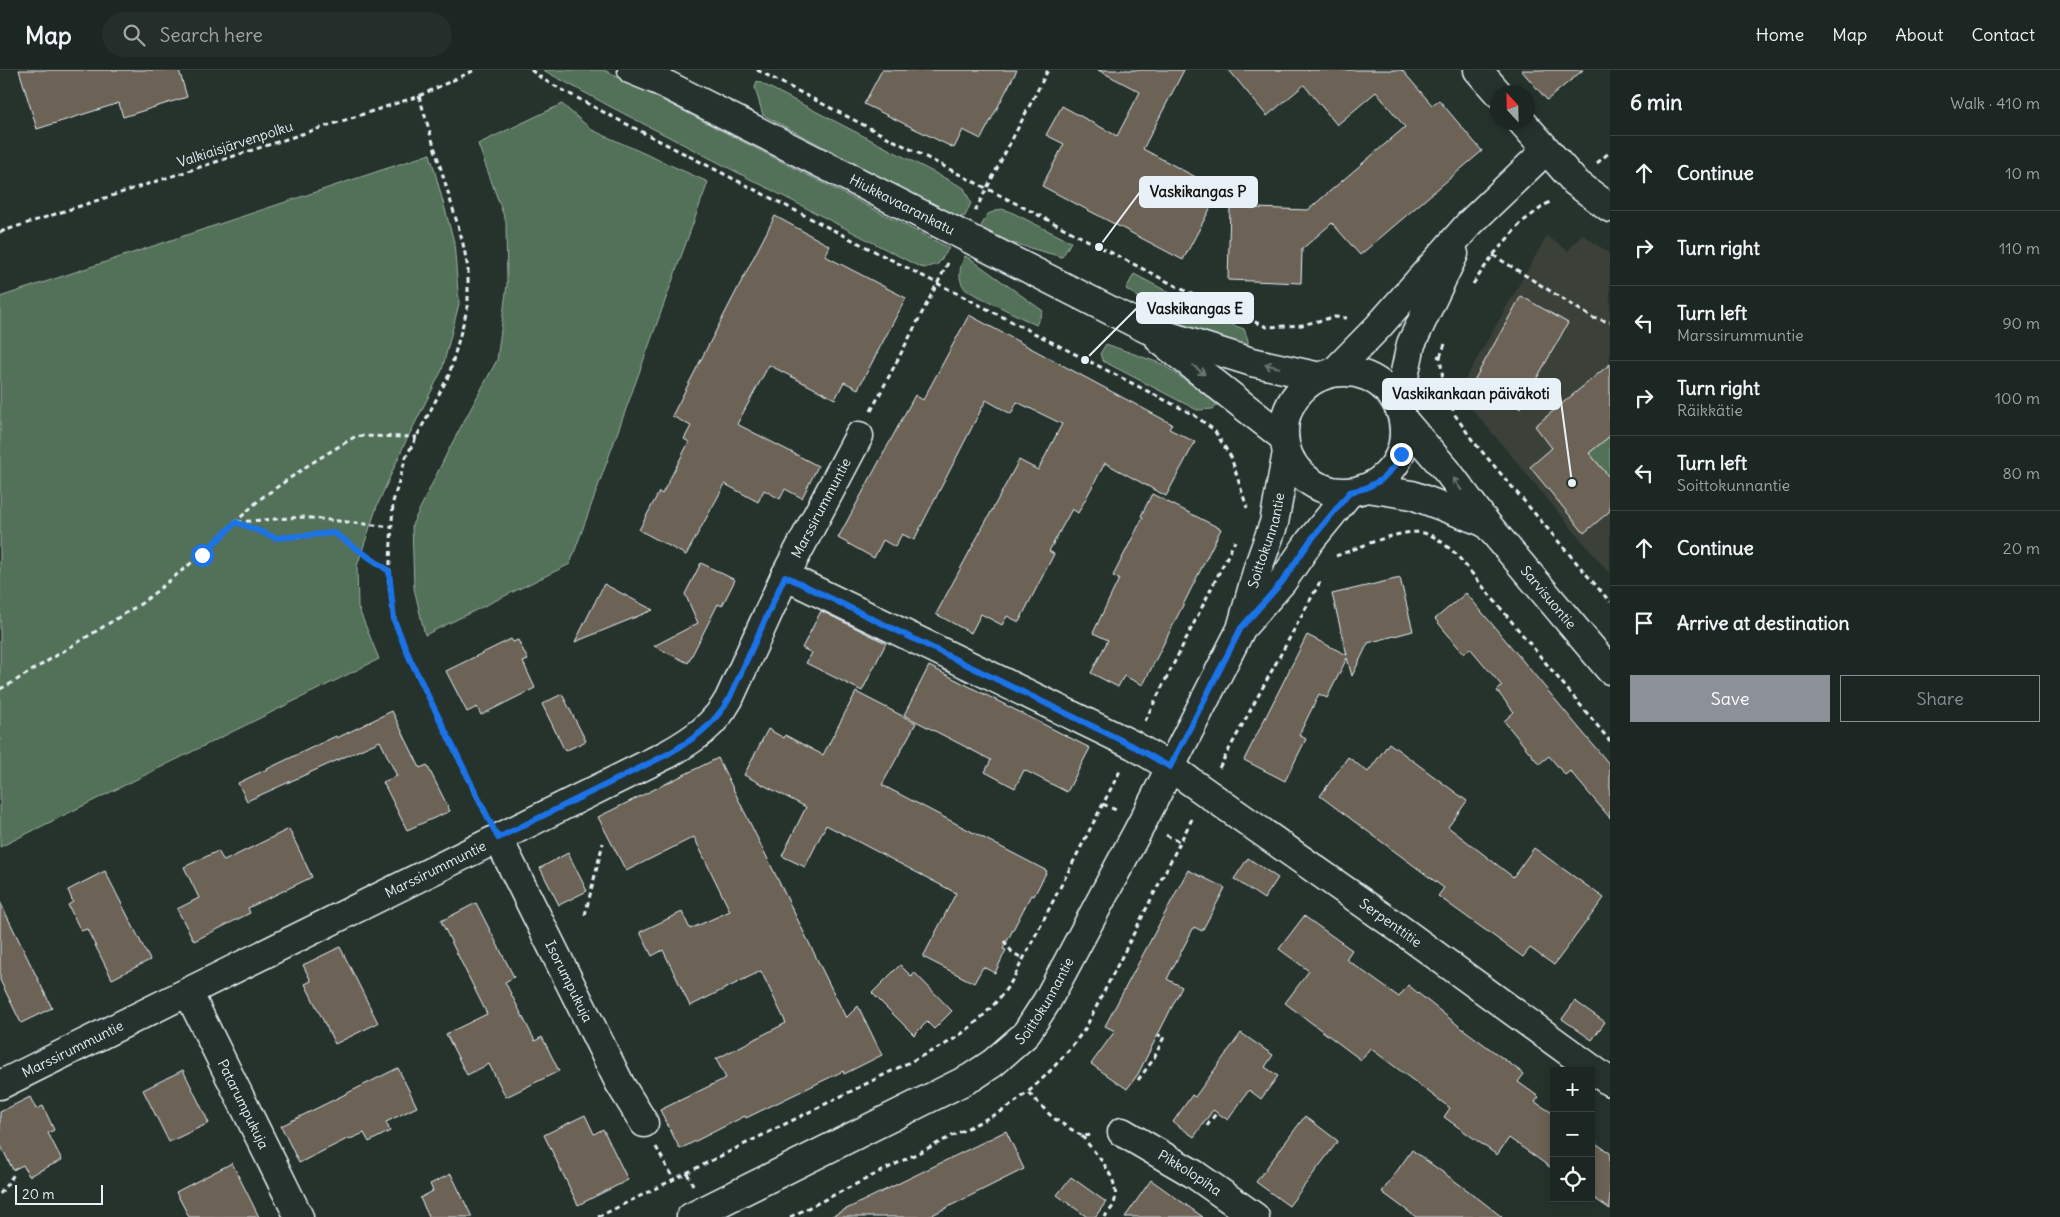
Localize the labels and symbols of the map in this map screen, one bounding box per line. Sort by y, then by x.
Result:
north arrow [1490,85,1535,130]
street label: Valkiaisjärvenpolku [175,117,295,171]
street label: Hiukkavaarankatu [847,170,958,239]
callout: Vaskikangas P [1140,177,1257,207]
text: Vaskikangas P [1150,182,1246,202]
callout: Vaskikangas E [1137,293,1253,323]
text: Vaskikangas E [1147,299,1243,319]
one-way arrow [1265,361,1281,370]
one-way arrow [1192,365,1205,376]
callout: Vaskikankaan päiväkoti [1383,379,1560,409]
text: Vaskikankaan päiväkoti [1392,384,1550,404]
route end [1390,443,1413,466]
street label: Marssirummuntie [787,455,855,561]
one-way arrow [1452,477,1462,491]
street label: Soittokunnantie [1244,491,1288,590]
route start [191,544,214,567]
street label: Sarvisuontie [1517,562,1580,632]
street label: Marssirummuntie [382,837,489,902]
street label: Serpenttitie [1356,894,1425,951]
street label: Isorumpukuja [541,937,597,1025]
street label: Soittokunnantie [1011,954,1078,1049]
street label: Marssirummuntie [19,1016,126,1082]
street label: Patarumpukuja [214,1056,273,1152]
street label: Pikkolopiha [1155,1146,1225,1200]
scale bar [15,1182,102,1205]

